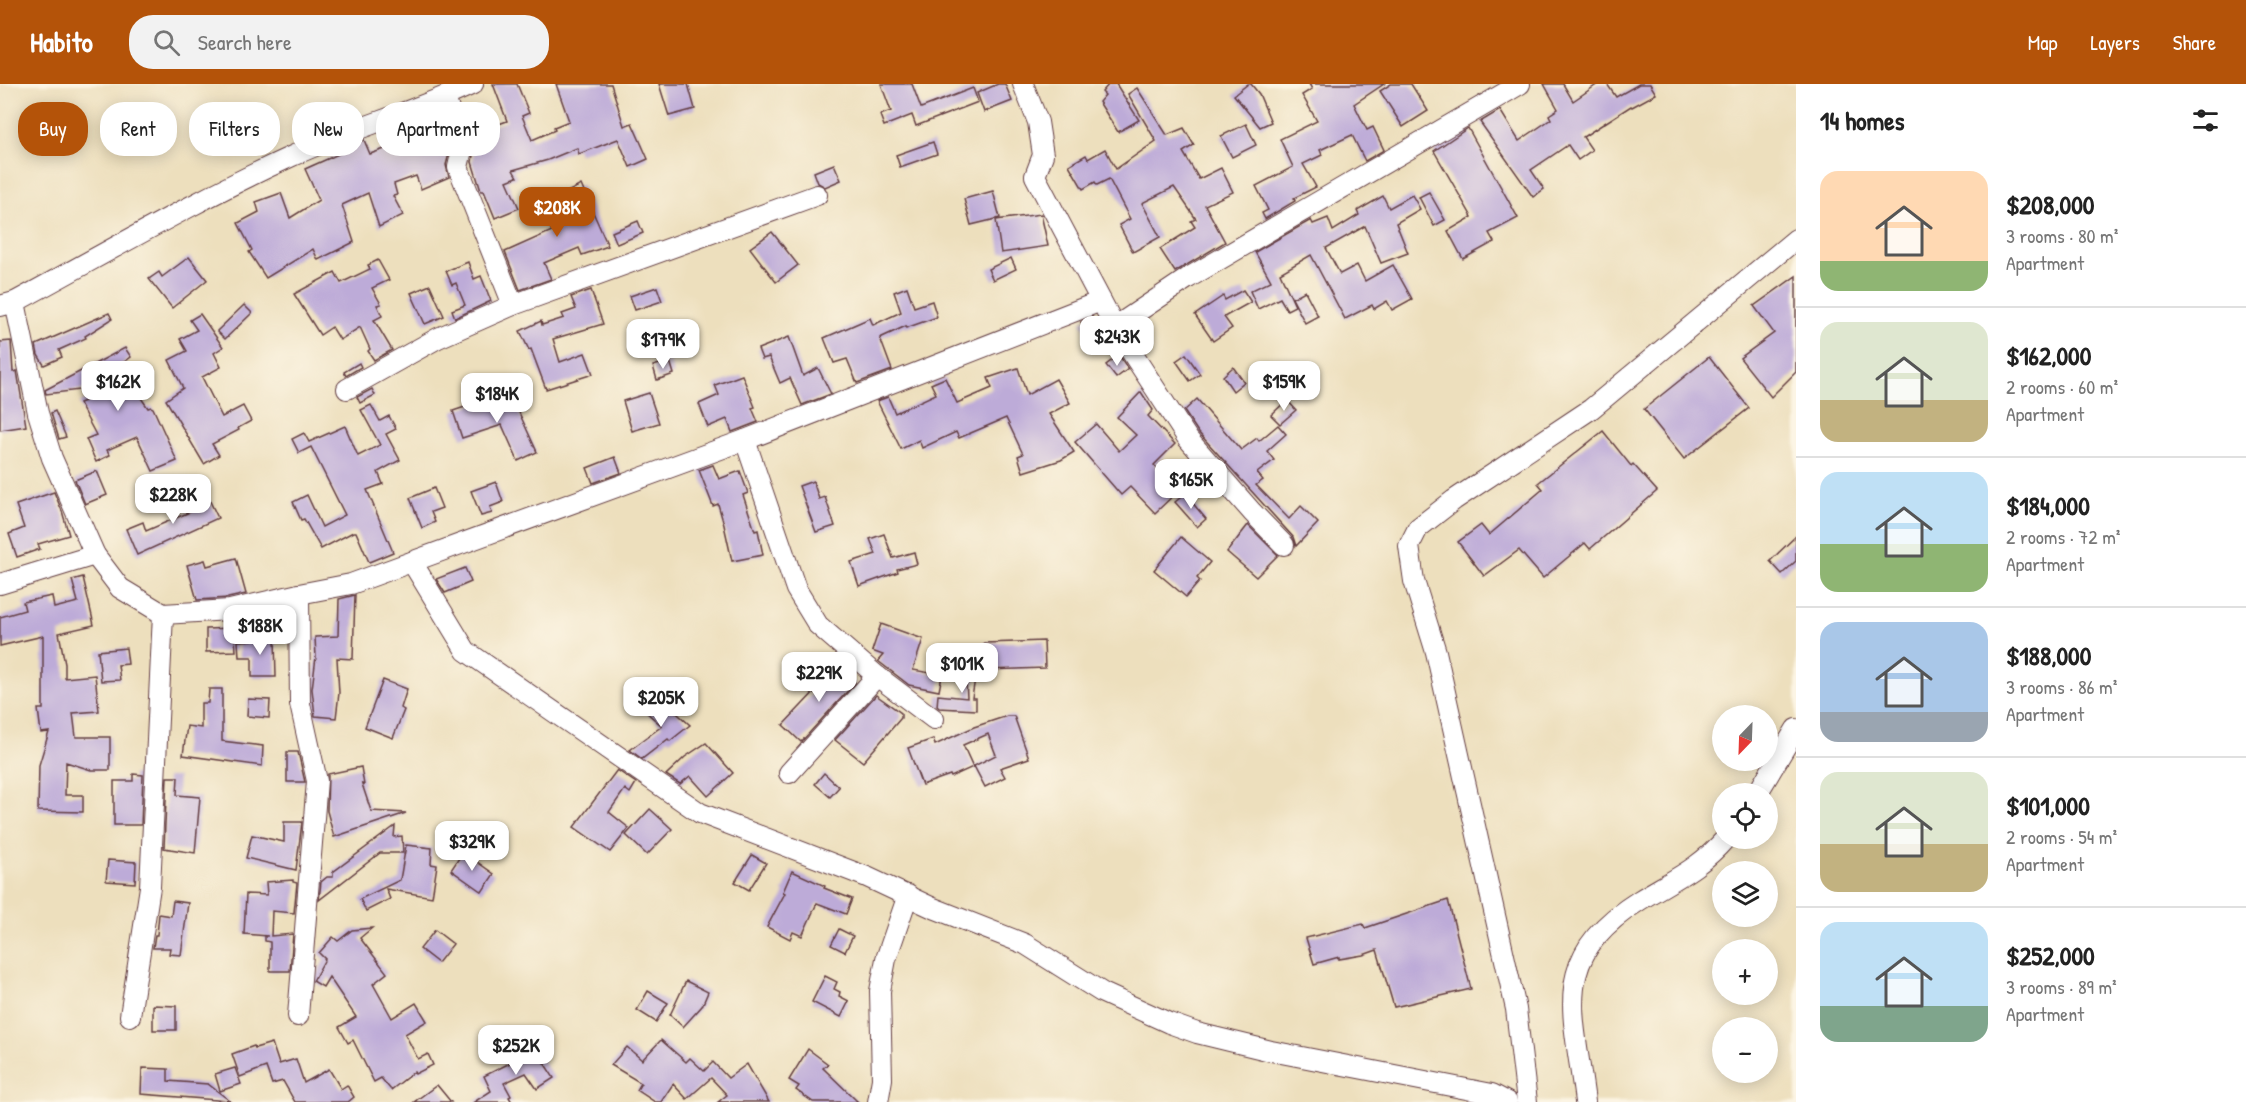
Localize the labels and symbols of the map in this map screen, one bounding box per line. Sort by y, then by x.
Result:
pin: $208K [515,187,599,238]
pin: $243K [1075,316,1159,367]
pin: $179K [621,319,705,370]
pin: $162K [76,361,160,412]
pin: $159K [1242,361,1326,412]
pin: $184K [455,373,539,424]
pin: $165K [1149,459,1233,510]
pin: $228K [131,474,215,525]
pin: $188K [218,605,302,656]
pin: $101K [920,643,1004,694]
pin: $229K [777,652,861,703]
pin: $205K [619,677,703,728]
north arrow [1712,705,1778,771]
pin: $329K [430,821,514,872]
pin: $252K [474,1025,558,1076]

